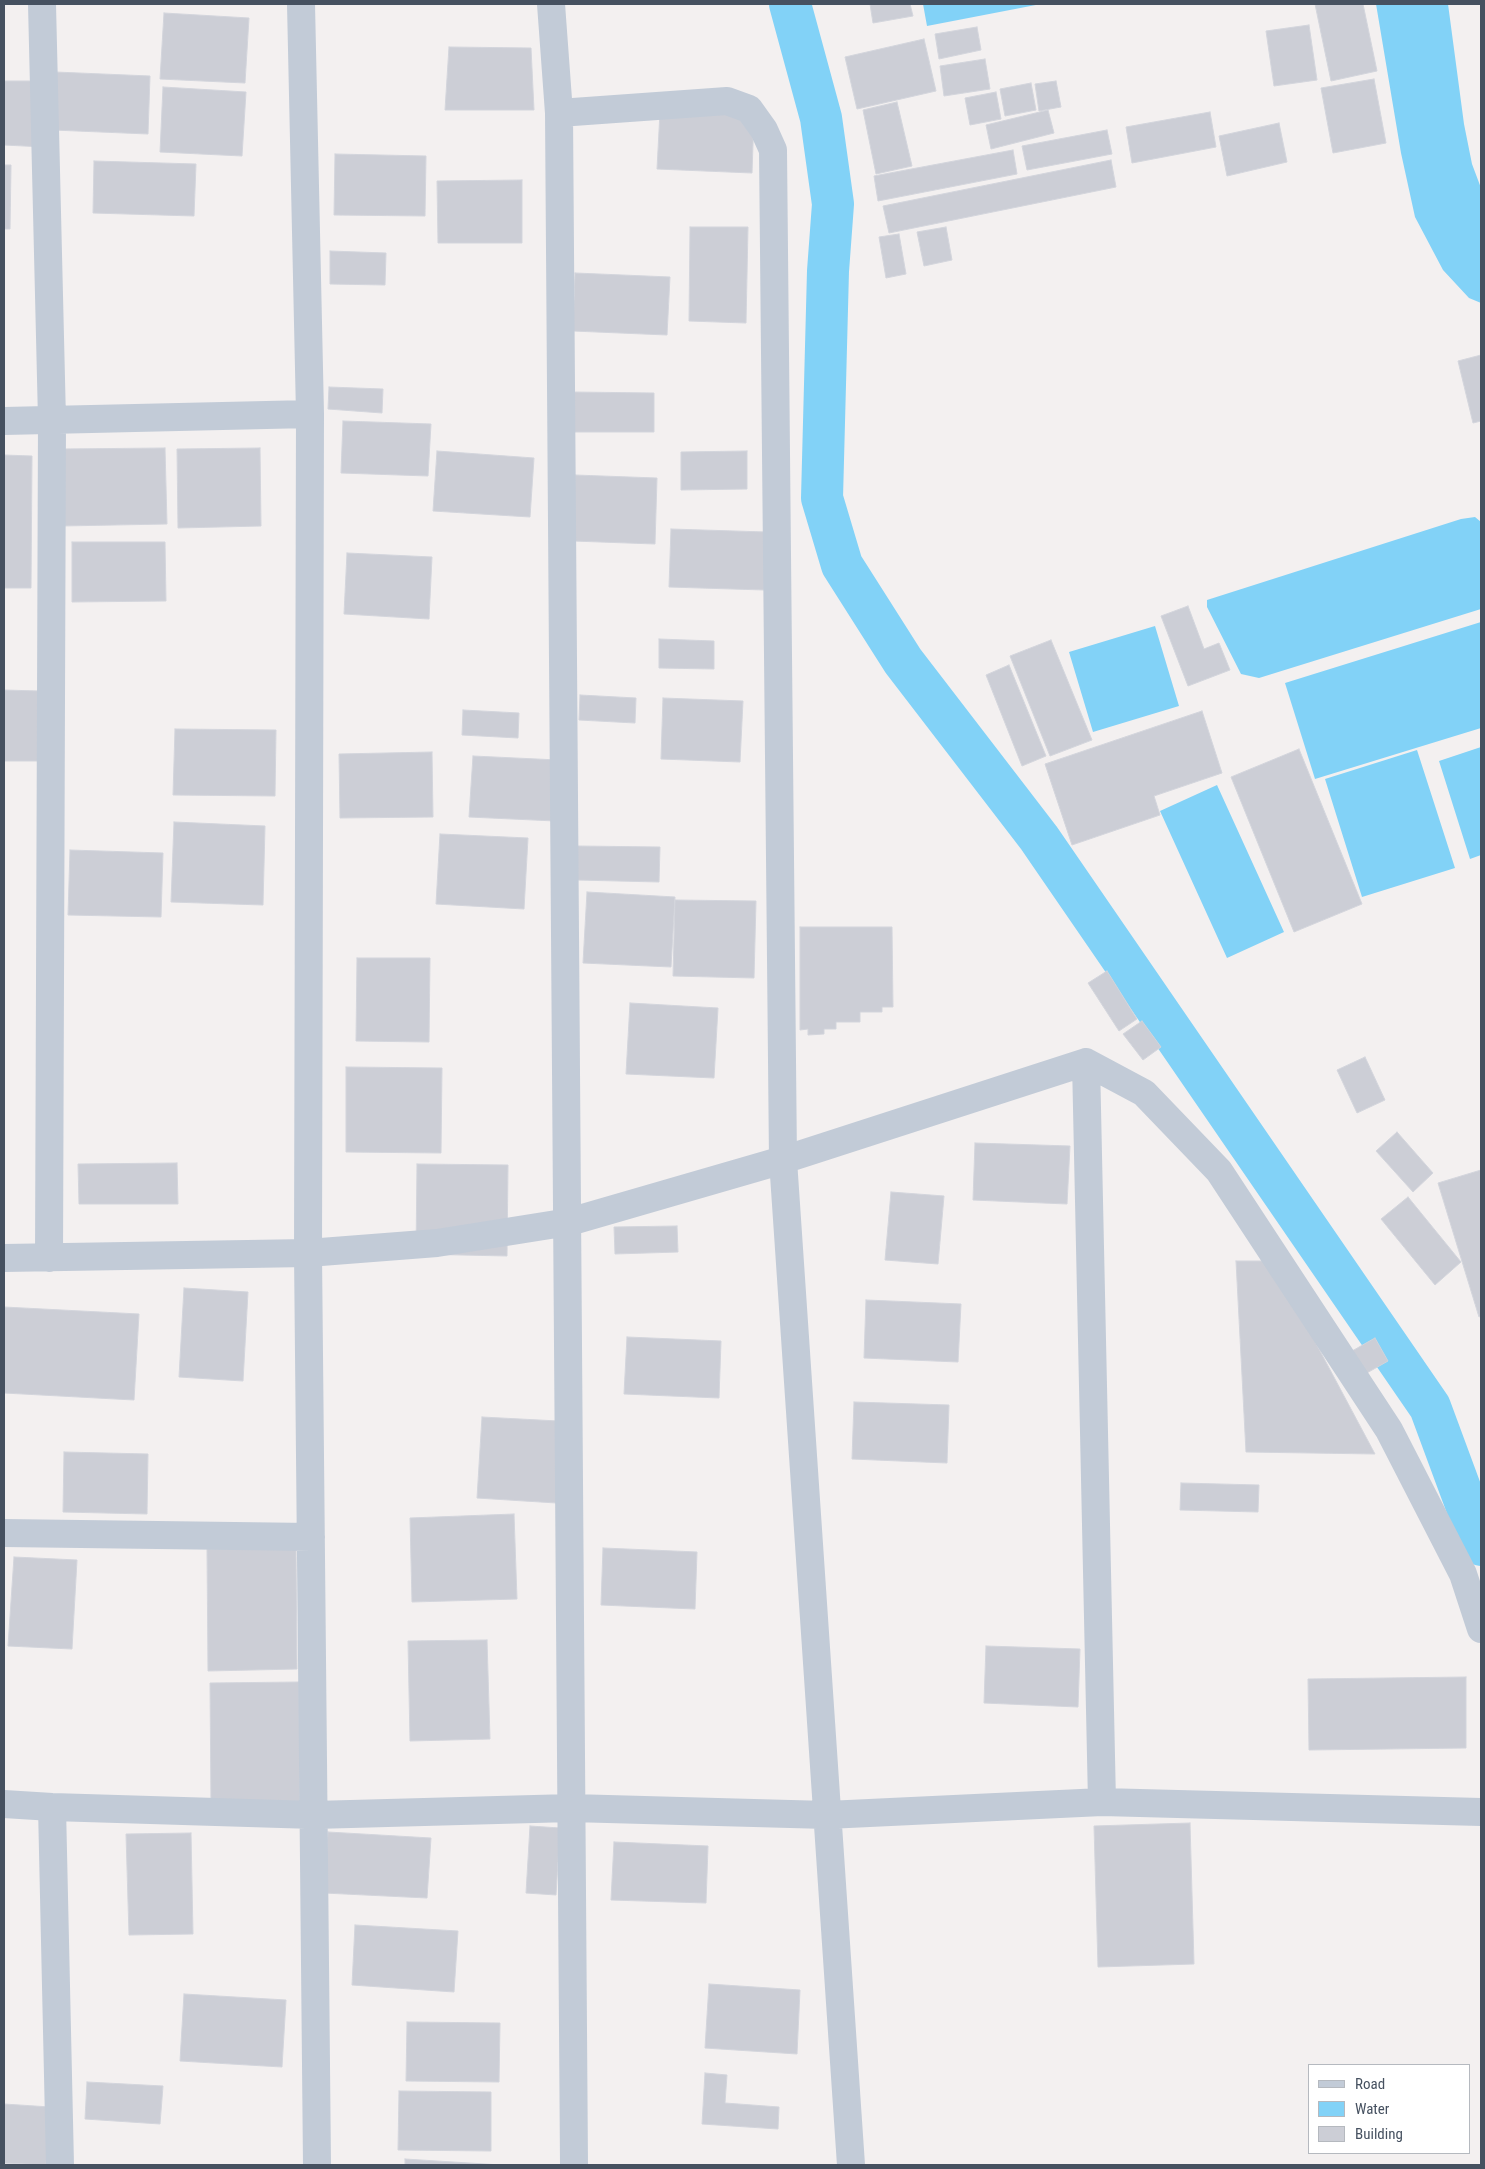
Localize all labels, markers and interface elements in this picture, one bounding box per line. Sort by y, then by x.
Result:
legend [1308,2064,1470,2154]
text: Road [1355,2075,1385,2093]
text: Water [1355,2100,1389,2118]
text: Building [1355,2125,1403,2143]

